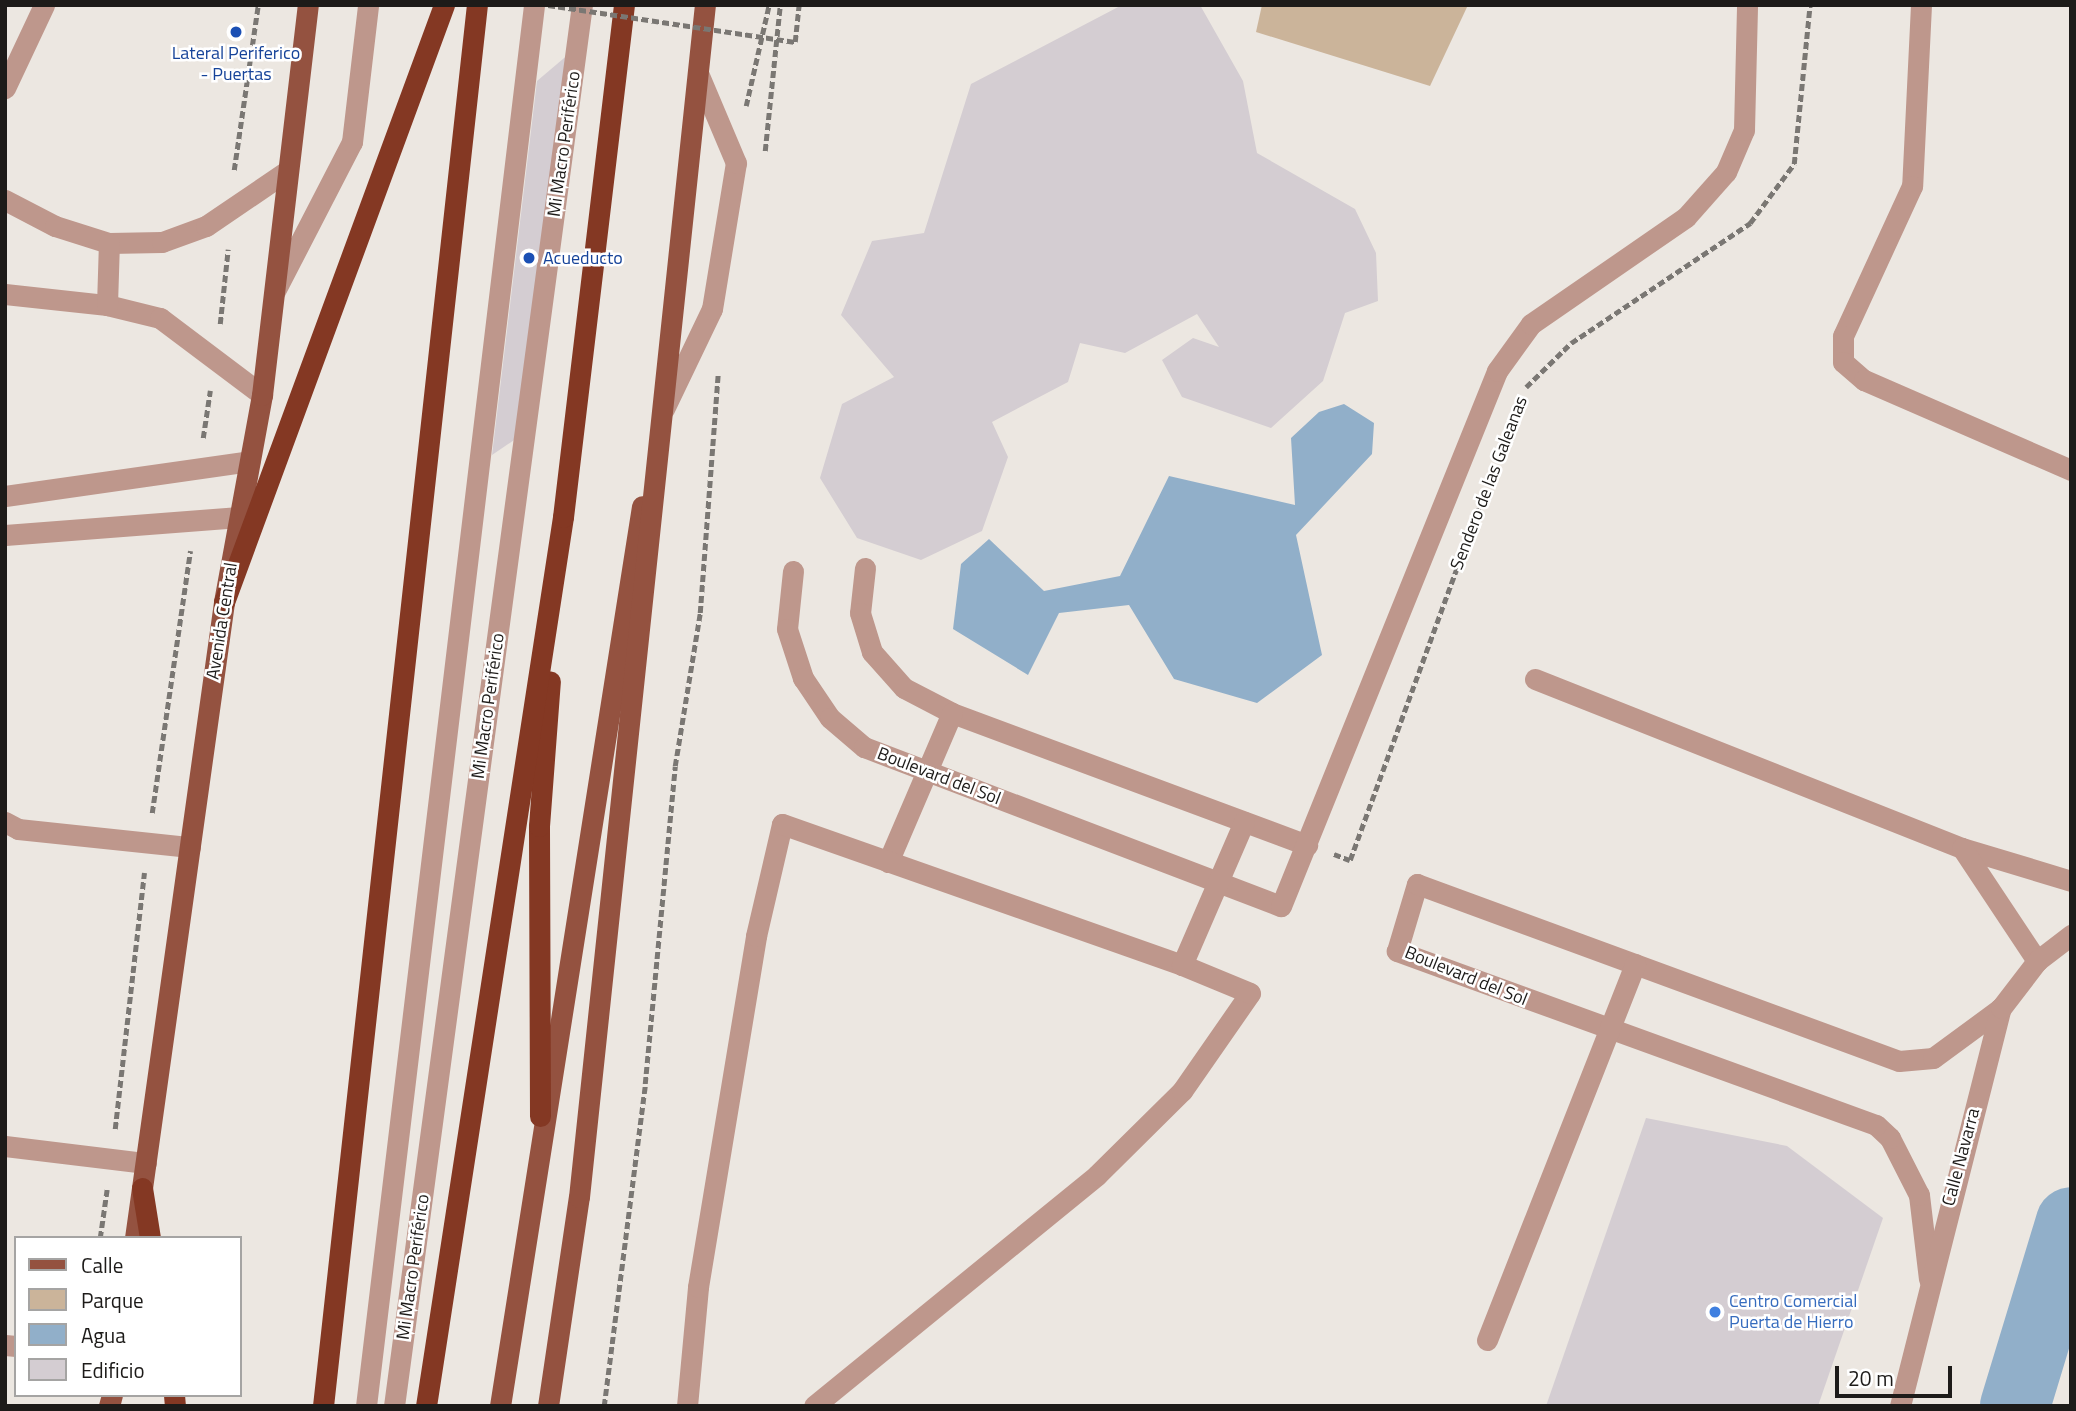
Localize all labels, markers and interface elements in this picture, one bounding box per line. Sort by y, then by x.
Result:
marker: Lateral Periferico - Puertas [228,24,244,40]
place label: Lateral Periferico - Puertas [172,43,300,86]
street label: Mi Macro Periférico [543,70,585,218]
place label: Acueducto [543,247,623,269]
marker: Acueducto [521,250,537,266]
street label: Sendero de las Galeanas [1446,393,1532,573]
street label: Avenida Central [202,561,242,681]
street label: Mi Macro Periférico [467,632,509,780]
street label: Boulevard del Sol [874,743,1004,809]
street label: Boulevard del Sol [1401,942,1531,1010]
street label: Calle Navarra [1938,1106,1984,1208]
street label: Mi Macro Periférico [392,1193,434,1341]
legend [14,1236,242,1397]
text: Calle [81,1249,123,1281]
text: Parque [81,1284,144,1316]
place label: Centro Comercial Puerta de Hierro [1729,1291,1857,1334]
marker: Centro Comercial Puerta de Hierro [1707,1304,1723,1320]
text: Agua [81,1319,126,1351]
scale bar [1838,1352,1955,1396]
text: Edificio [81,1354,145,1386]
text: 20 m [1848,1362,1894,1394]

